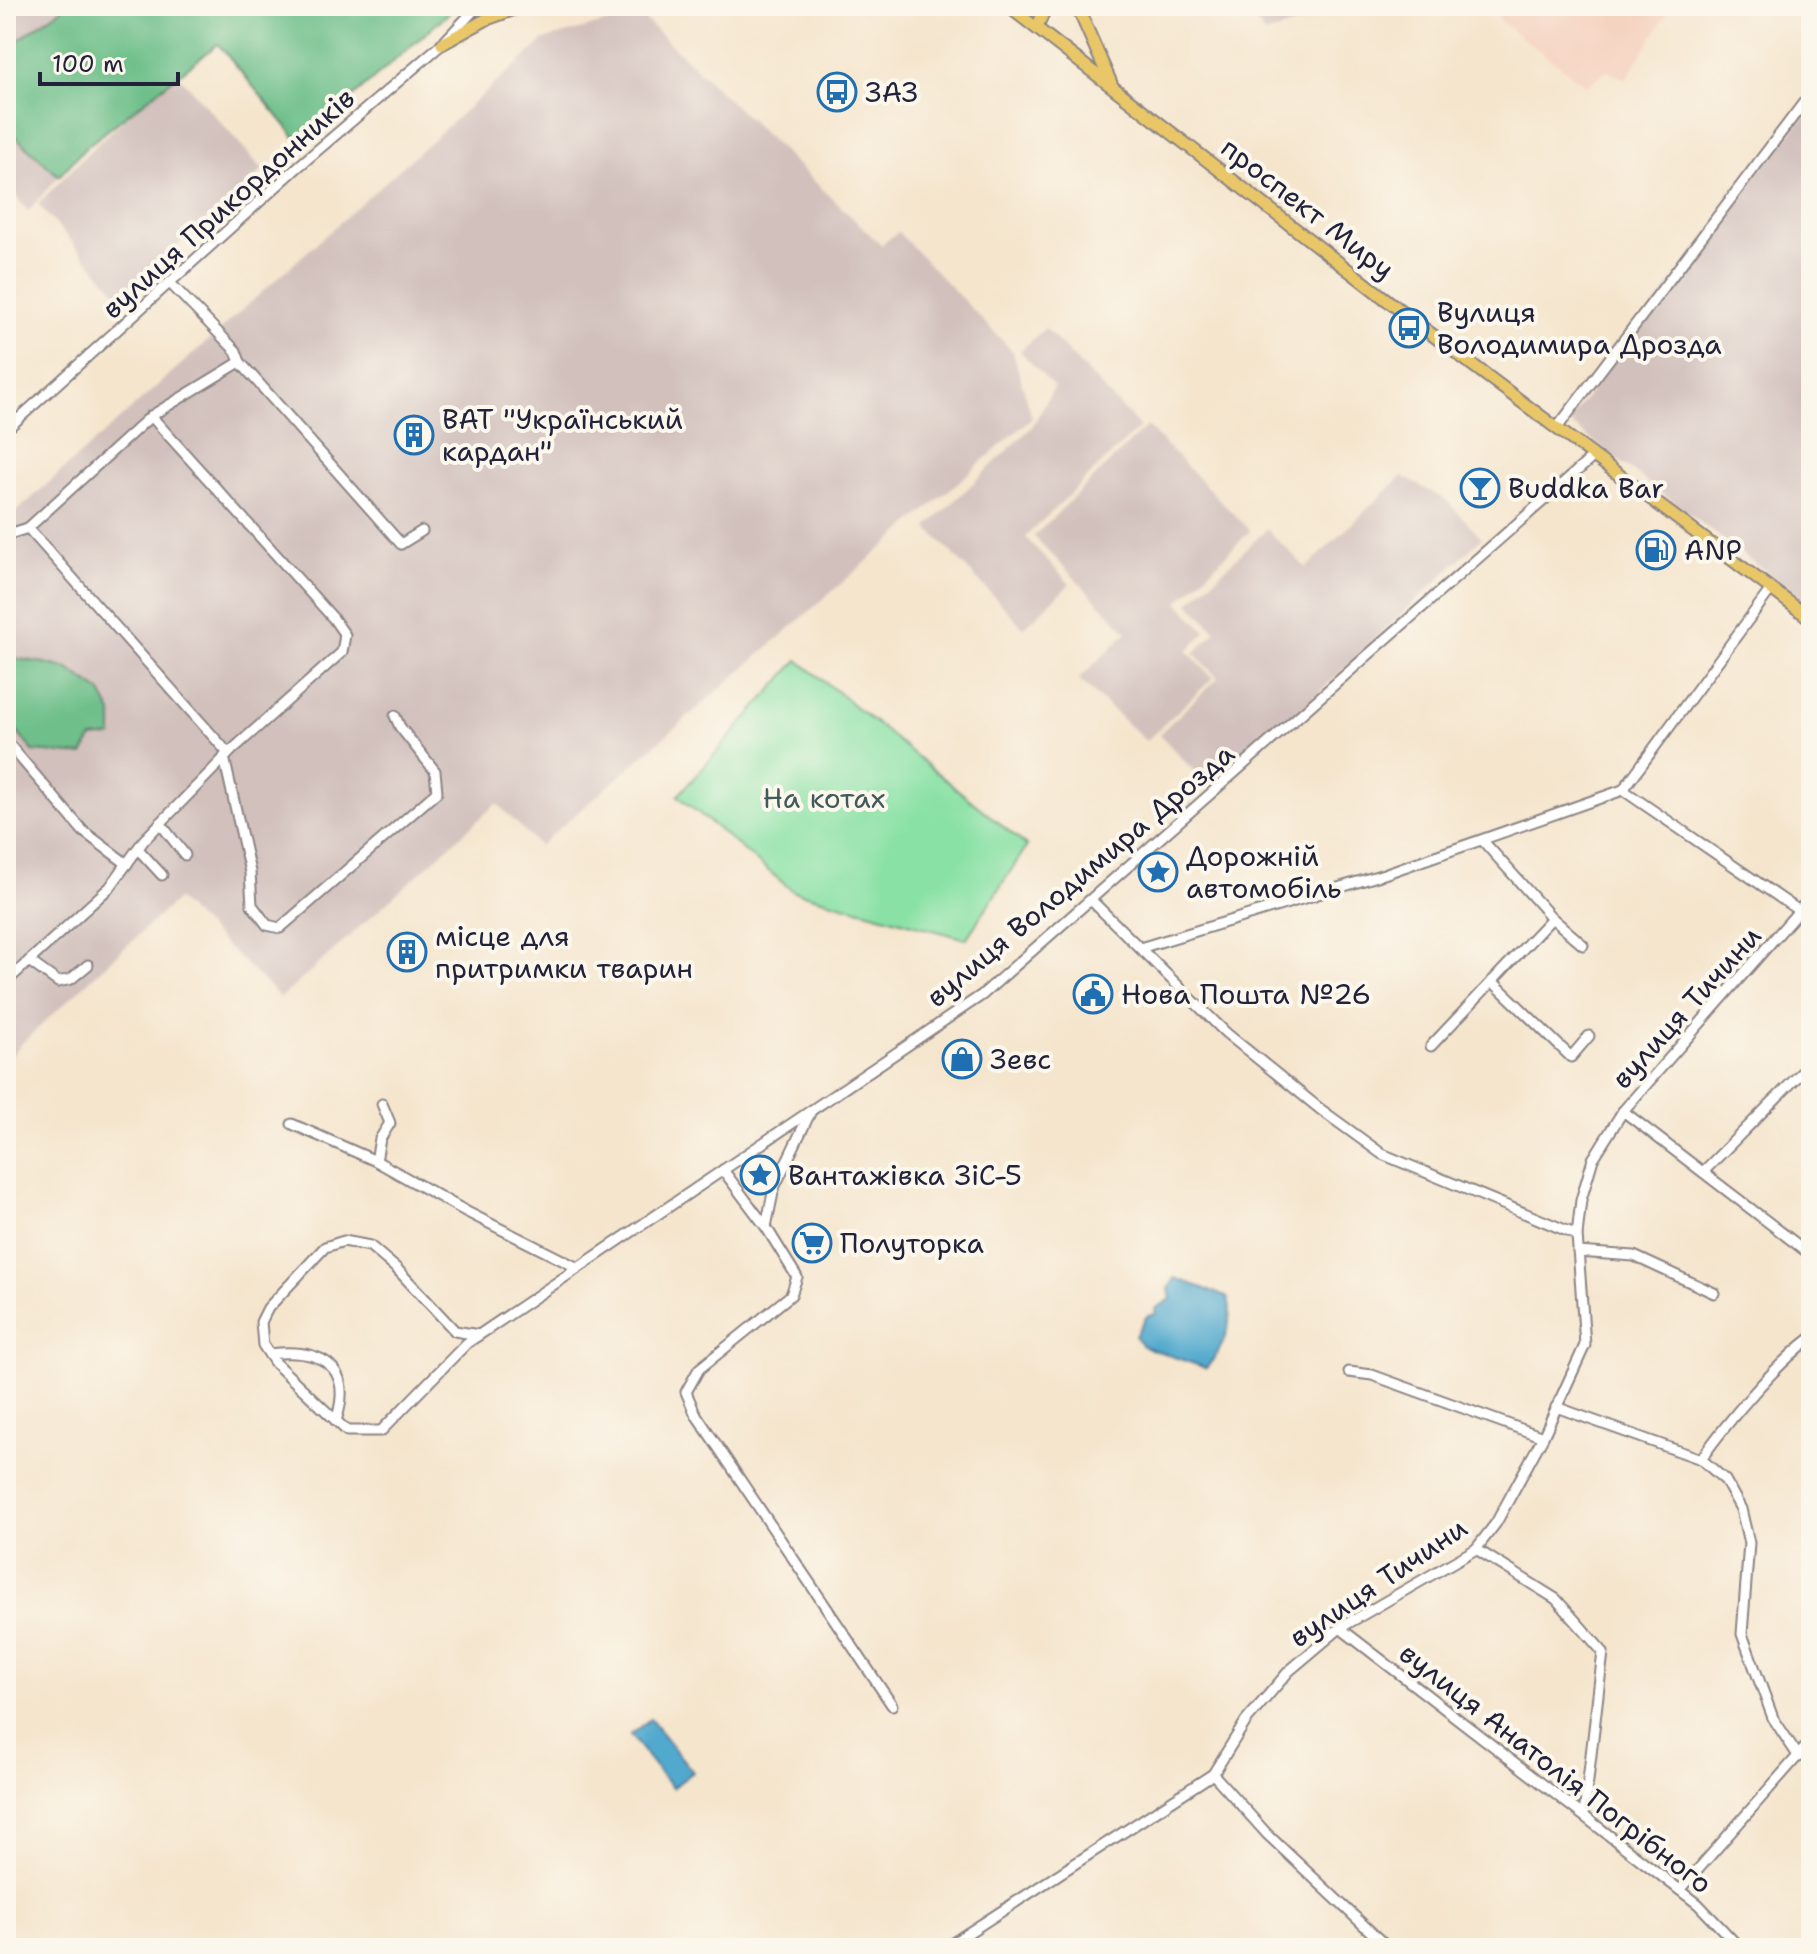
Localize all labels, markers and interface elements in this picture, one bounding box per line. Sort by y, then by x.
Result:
scale bar [40,36,178,86]
text: 100 m [52,48,124,80]
bus stop icon: ЗАЗ [816,71,858,113]
place label: ЗАЗ [865,73,918,111]
street label: вулиця Прикордонників [93,79,363,327]
street label: проспект Миру [1214,128,1402,288]
place label: Вулиця Володимира Дрозда [1437,293,1722,363]
bus stop icon: Вулиця Володимира Дрозда [1388,307,1430,349]
place label: ВАТ "Український кардан" [442,400,683,470]
building icon: ВАТ "Український кардан" [393,414,435,456]
bar icon: Buddka Bar [1459,467,1501,509]
place label: Buddka Bar [1508,469,1664,507]
fuel station icon: ANP [1635,529,1677,571]
place label: ANP [1684,531,1742,569]
street label: вулиця Володимира Дрозда [918,735,1242,1015]
park label: На котах [763,779,885,817]
place label: Дорожній автомобіль [1186,837,1342,907]
place icon: Дорожній автомобіль [1137,851,1179,893]
place label: місце для притримки тварин [435,917,693,987]
street label: вулиця Тичини [1603,917,1769,1097]
building icon: місце для притримки тварин [386,931,428,973]
public building icon: Нова Пошта №26 [1072,973,1114,1015]
place label: Нова Пошта №26 [1121,975,1371,1013]
shop icon: Зевс [941,1038,983,1080]
place label: Зевс [990,1040,1051,1078]
place icon: Вантажівка ЗіС-5 [739,1154,781,1196]
place label: Вантажівка ЗіС-5 [788,1156,1022,1194]
supermarket icon: Полуторка [791,1222,833,1264]
place label: Полуторка [840,1224,984,1262]
street label: вулиця Тичини [1282,1508,1474,1656]
street label: вулиця Анатолія Погрібного [1392,1634,1720,1902]

